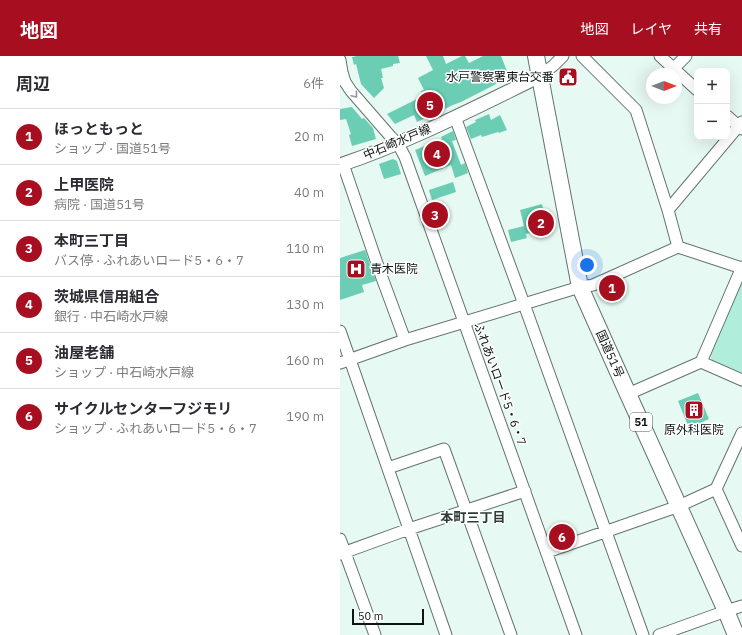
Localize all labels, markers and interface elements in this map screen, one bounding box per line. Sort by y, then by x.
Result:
text: 地図 [20,18,58,42]
text: 地図 [580,20,608,38]
text: レイヤ [630,20,672,38]
text: 共有 [694,20,722,38]
public building icon: 水戸警察署東台交番 [557,66,579,88]
north arrow [646,68,682,104]
map controls [694,68,730,140]
button: + [694,68,730,104]
place label: 水戸警察署東台交番 [446,69,554,84]
text: 周辺 [16,73,50,95]
text: 6件 [303,75,324,92]
pin: 5 [417,90,443,120]
one-way arrow [350,91,357,98]
button: − [694,104,730,140]
text: ほっともっと [54,119,144,138]
street label: 中石崎水戸線 [361,121,433,163]
text: 1 [25,128,33,145]
text: 20 m [294,128,324,145]
pin: 4 [424,139,450,169]
text: ショップ · 国道51号 [54,140,171,157]
text: 上甲医院 [54,175,114,194]
text: 2 [25,184,33,201]
text: 40 m [294,184,324,201]
text: 病院 · 国道51号 [54,196,145,213]
pin: 3 [422,200,448,230]
pin: 2 [528,208,554,238]
text: 本町三丁目 [54,231,129,250]
text: 3 [25,240,33,257]
text: 110 m [286,240,324,257]
text: バス停 · ふれあいロード5・6・7 [54,252,244,269]
your location [577,255,597,275]
hospital icon: 青木医院 [345,258,367,280]
place label: 青木医院 [370,261,418,276]
pin: 1 [599,273,625,303]
text: 茨城県信用組合 [54,287,159,306]
text: 4 [25,296,33,313]
text: 130 m [286,296,324,313]
text: 銀行 · 中石崎水戸線 [54,308,168,325]
street label: ふれあいロード5・6・7 [471,320,530,447]
street label: 国道51号 [593,328,628,380]
text: 油屋老舗 [54,343,114,362]
text: 5 [25,352,33,369]
text: 160 m [286,352,324,369]
text: ショップ · 中石崎水戸線 [54,364,194,381]
text: サイクルセンターフジモリ [54,399,232,418]
building icon: 原外科医院 [683,399,705,421]
text: 6 [25,408,33,425]
text: 190 m [286,408,324,425]
road number: 51 [630,413,652,431]
text: ショップ · ふれあいロード5・6・7 [54,420,257,437]
place label: 原外科医院 [664,422,724,437]
district label: 本町三丁目 [440,509,506,526]
pin: 6 [549,522,575,552]
scale bar [352,607,424,626]
text: 50 m [358,609,383,623]

